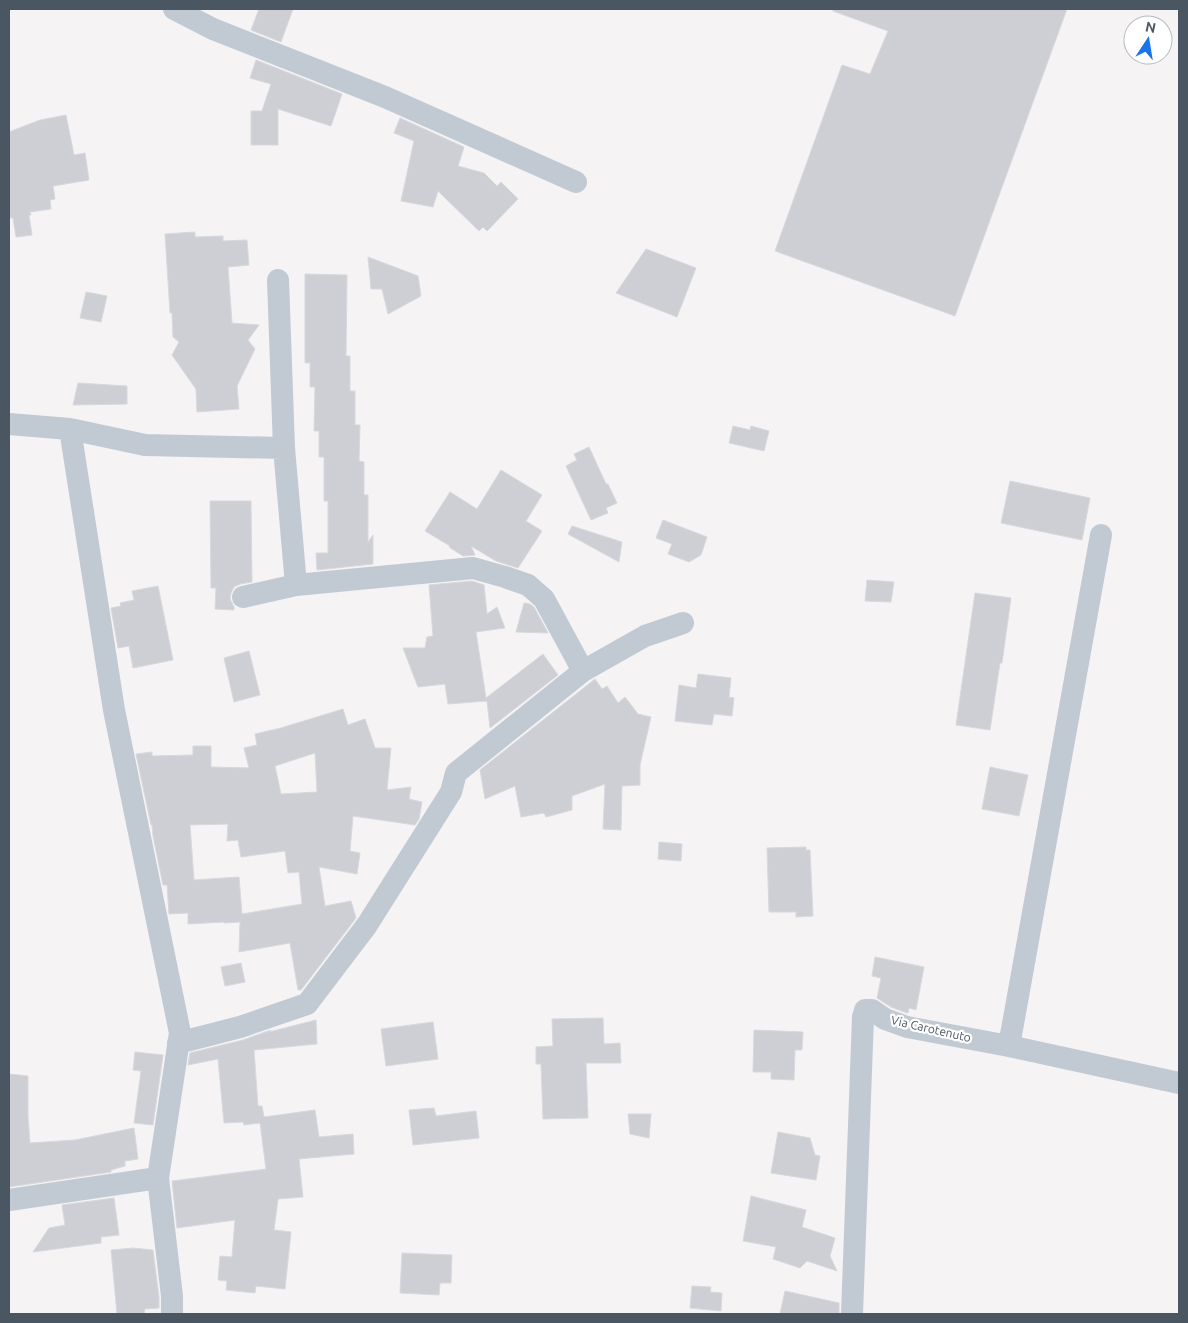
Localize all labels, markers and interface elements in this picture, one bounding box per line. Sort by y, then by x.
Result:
north arrow [1123,15,1173,65]
text: N [1144,18,1157,36]
street label: Via Carotenuto [890,1013,972,1044]

